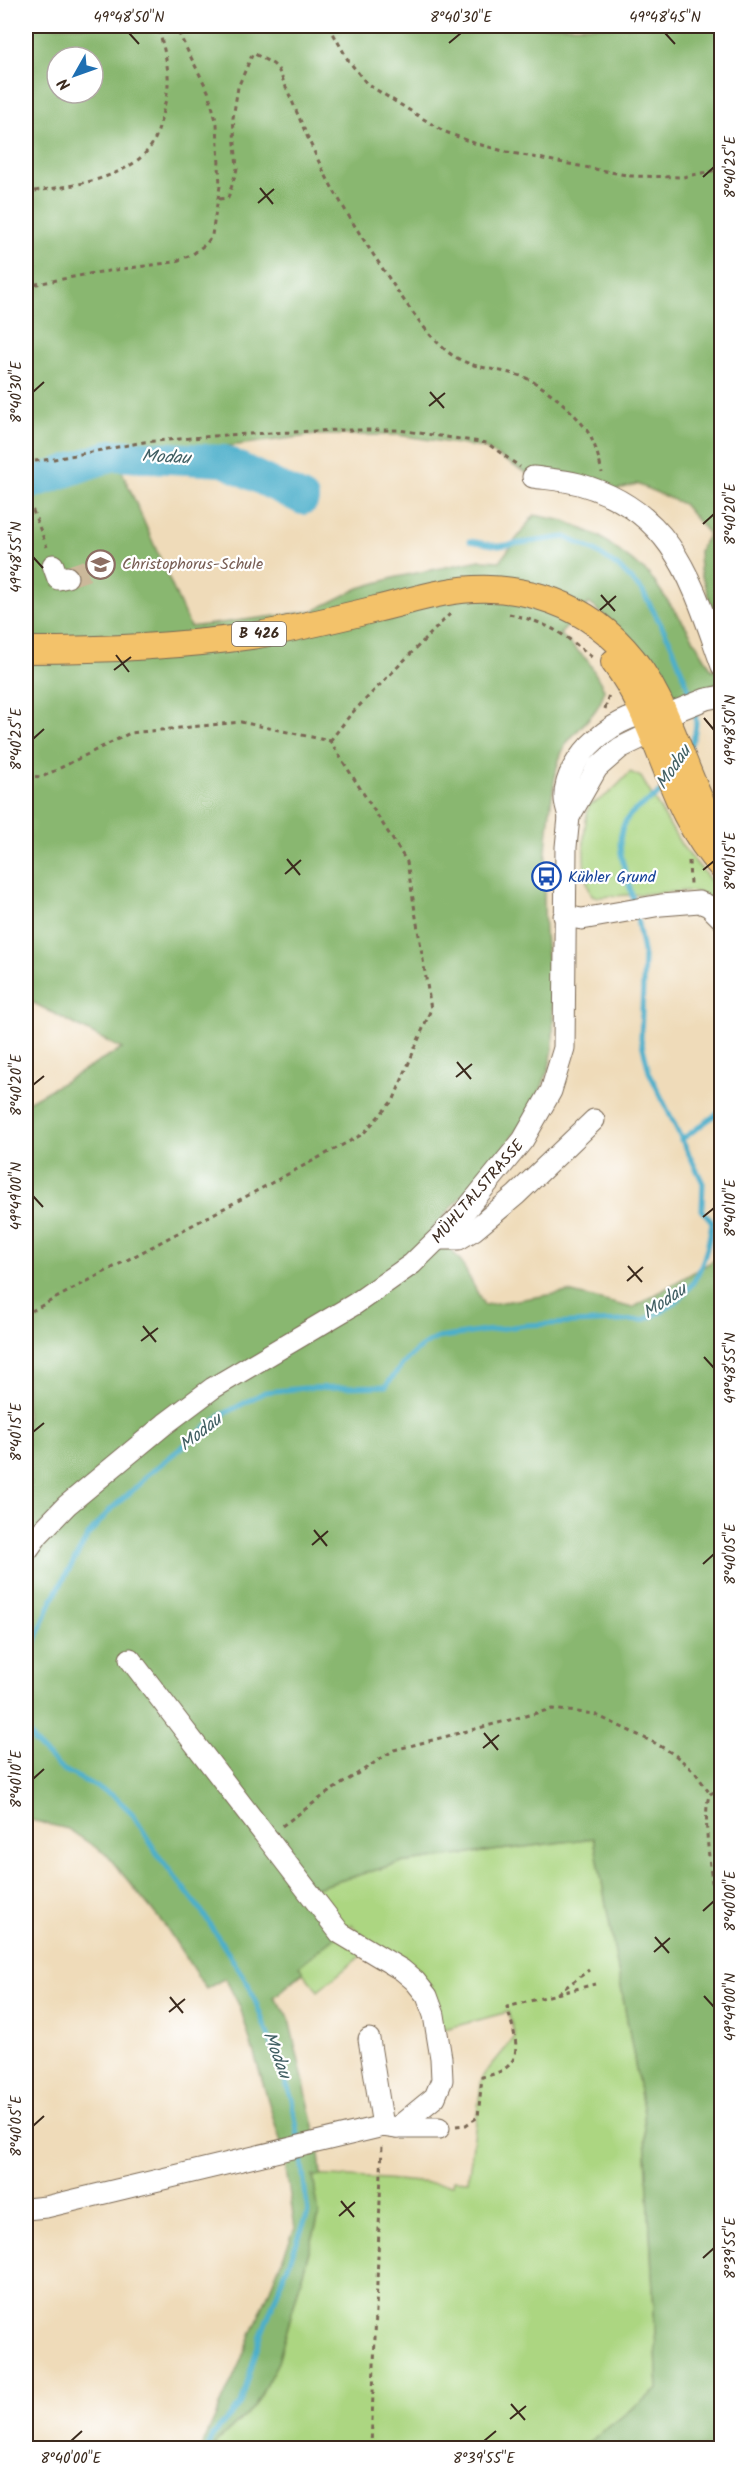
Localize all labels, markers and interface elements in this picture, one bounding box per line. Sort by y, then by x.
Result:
text: 49°48'50"N [94,6,164,30]
text: 8°40'30"E [430,6,493,30]
text: 49°48'45"N [629,6,701,30]
north arrow [45,45,105,105]
text: N [52,72,77,96]
text: 8°40'25"E [719,134,743,198]
text: 8°40'30"E [5,360,29,423]
water label: Modau [141,442,193,474]
text: 8°40'20"E [719,482,743,545]
text: 49°48'55"N [5,521,29,593]
school or university icon: Christophorus-Schule [85,548,117,580]
place label: Christophorus-Schule [122,552,263,577]
road number: B 426 [232,622,286,646]
text: 49°48'50"N [719,695,743,765]
text: 8°40'25"E [5,706,29,770]
water label: Modau [648,738,701,796]
text: 8°40'15"E [719,830,743,890]
bus stop icon: Kühler Grund [531,861,563,893]
place label: Kühler Grund [568,865,657,890]
text: 8°40'20"E [5,1053,29,1116]
street label: MÜHLTALSTRASSE [426,1134,531,1250]
text: 49°49'00"N [5,1162,29,1230]
text: 8°40'10"E [719,1178,743,1237]
water label: Modau [637,1275,695,1328]
text: 49°48'55"N [719,1332,743,1404]
text: 8°40'15"E [5,1401,29,1461]
water label: Modau [173,1405,231,1459]
text: 8°40'05"E [719,1522,743,1585]
text: 8°40'10"E [5,1749,29,1808]
text: 8°40'00"E [719,1869,743,1931]
text: 49°49'00"N [719,1973,743,2041]
water label: Modau [254,2027,299,2085]
text: 8°40'05"E [5,2094,29,2157]
text: 8°39'55"E [719,2216,743,2279]
text: 8°40'00"E [41,2447,103,2471]
text: 8°39'55"E [453,2447,516,2471]

